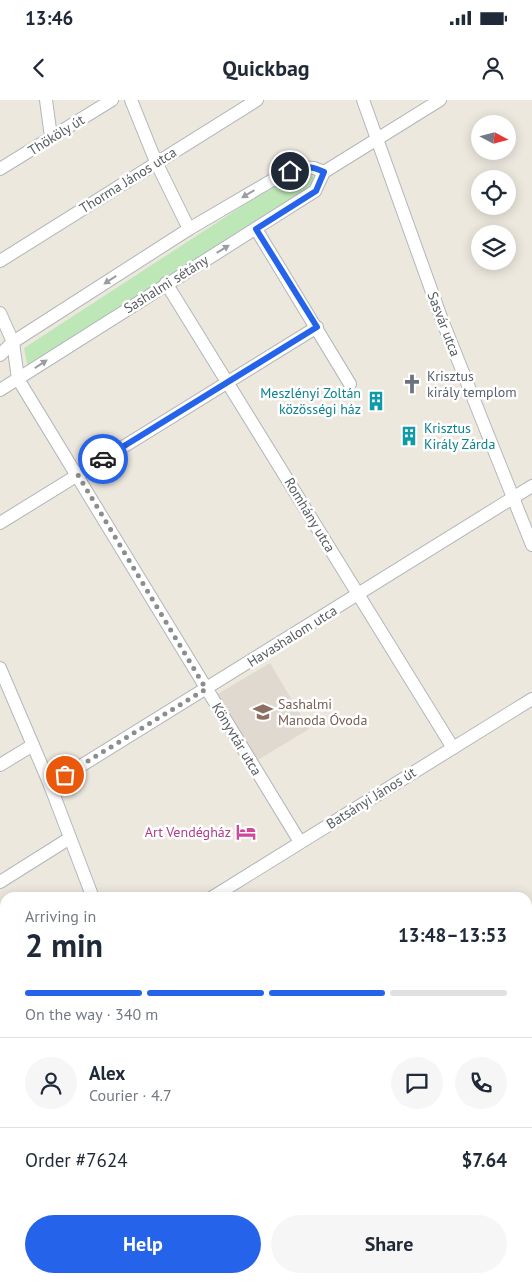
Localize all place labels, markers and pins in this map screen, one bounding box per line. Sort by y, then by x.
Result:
pin [269,150,311,192]
place label: Krisztus király templom [427,367,517,401]
church icon: Krisztus király templom [401,373,423,395]
place label: Meszlényi Zoltán közösségi ház [260,384,361,418]
building icon: Meszlényi Zoltán közösségi ház [365,390,387,412]
place label: Krisztus Király Zárda [424,419,495,453]
building icon: Krisztus Király Zárda [398,425,420,447]
place label: Sashalmi Manoda Óvoda [278,695,367,729]
school or university icon: Sashalmi Manoda Óvoda [252,701,274,723]
pin [44,754,86,796]
hotel icon: Art Vendégház [235,821,257,843]
place label: Art Vendégház [145,823,231,841]

